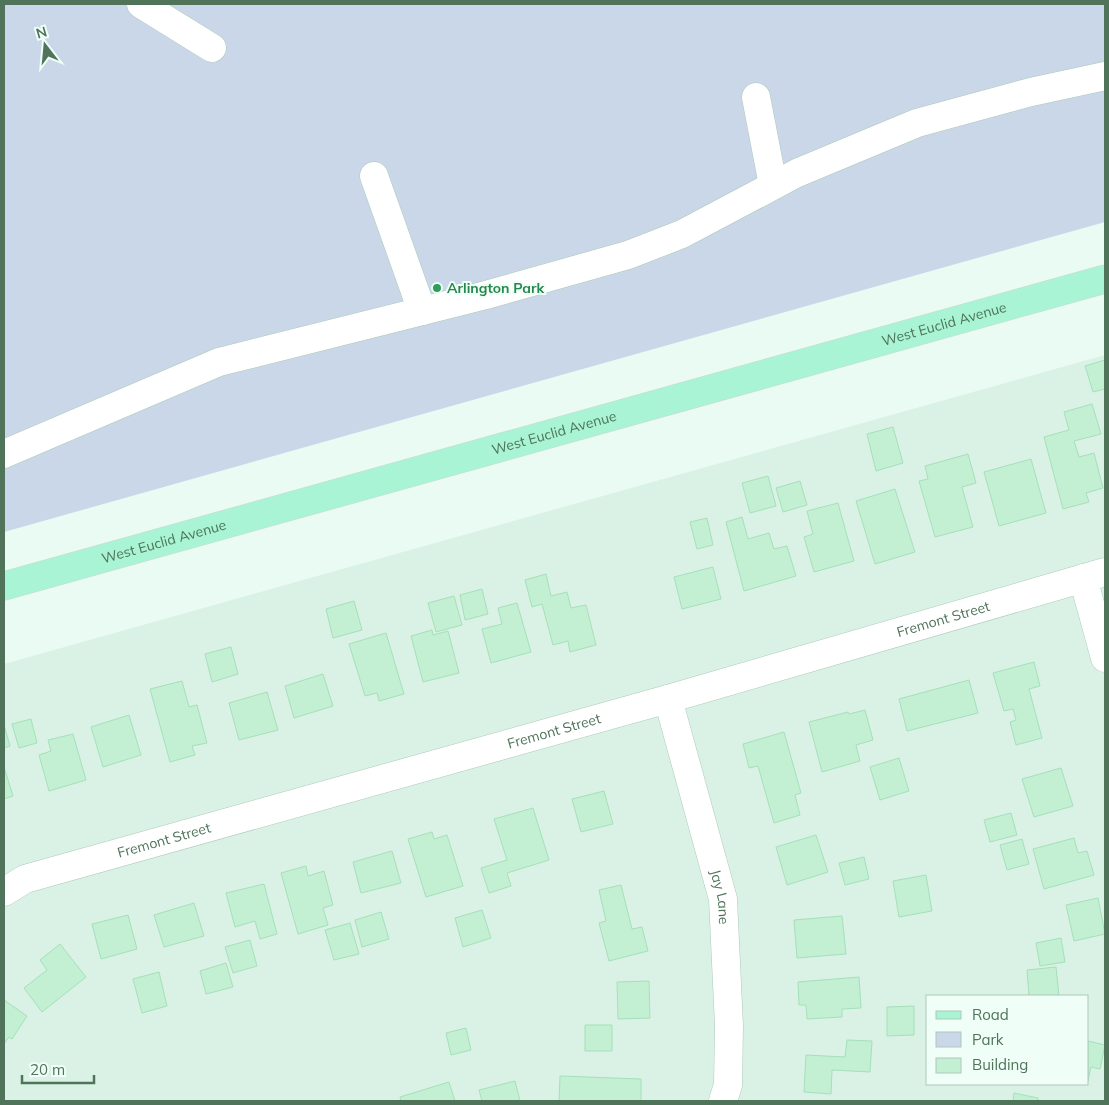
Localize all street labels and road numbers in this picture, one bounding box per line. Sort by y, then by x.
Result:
street label: West Euclid Avenue [880,298,1009,350]
street label: West Euclid Avenue [490,407,618,459]
street label: West Euclid Avenue [100,515,228,567]
street label: Fremont Street [894,597,992,641]
street label: Fremont Street [505,709,603,753]
street label: Fremont Street [115,818,213,862]
street label: Jay Lane [706,867,733,925]

